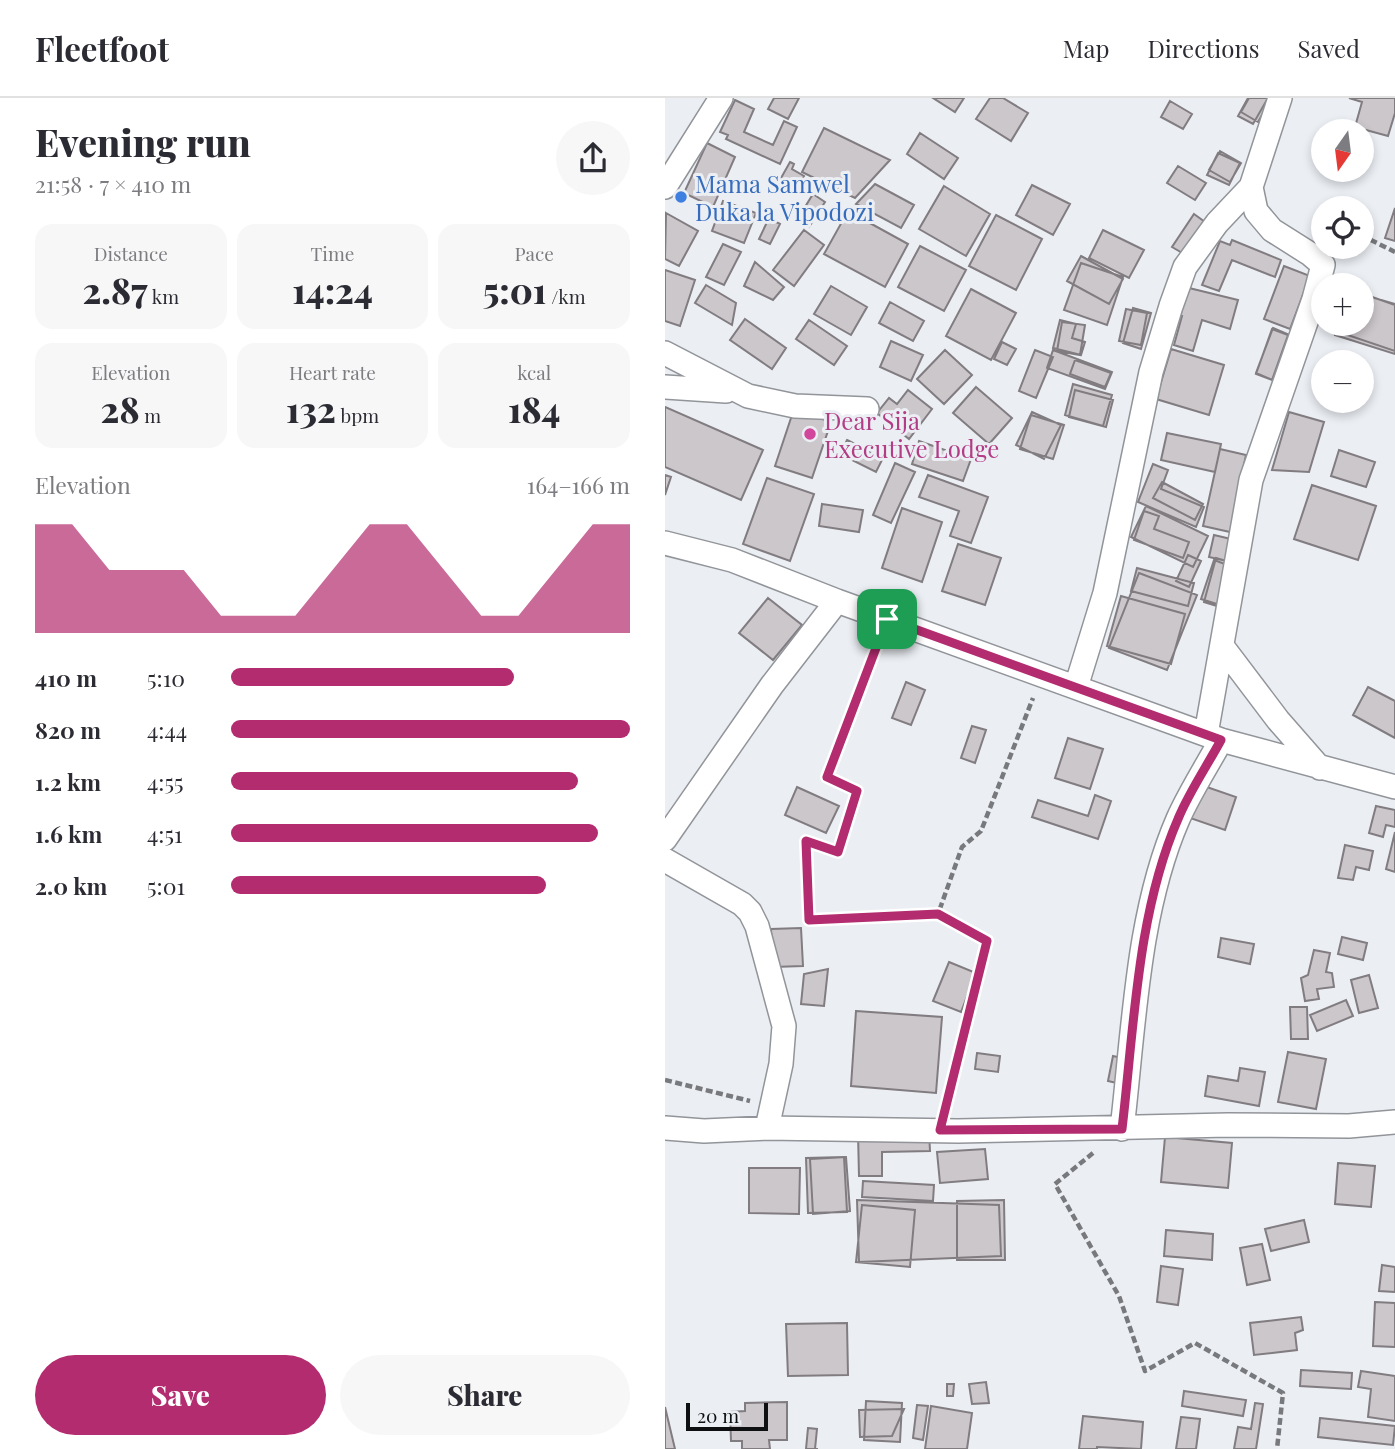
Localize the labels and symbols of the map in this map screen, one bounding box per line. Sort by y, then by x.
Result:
north arrow [1311,119,1374,182]
place label: Mama Samwel Duka la Vipodozi [695,167,874,227]
marker: Mama Samwel Duka la Vipodozi [673,189,689,205]
place label: Dear Sija Executive Lodge [824,404,999,464]
marker: Dear Sija Executive Lodge [802,426,818,442]
pin [857,589,917,649]
scale bar [686,1400,768,1432]

